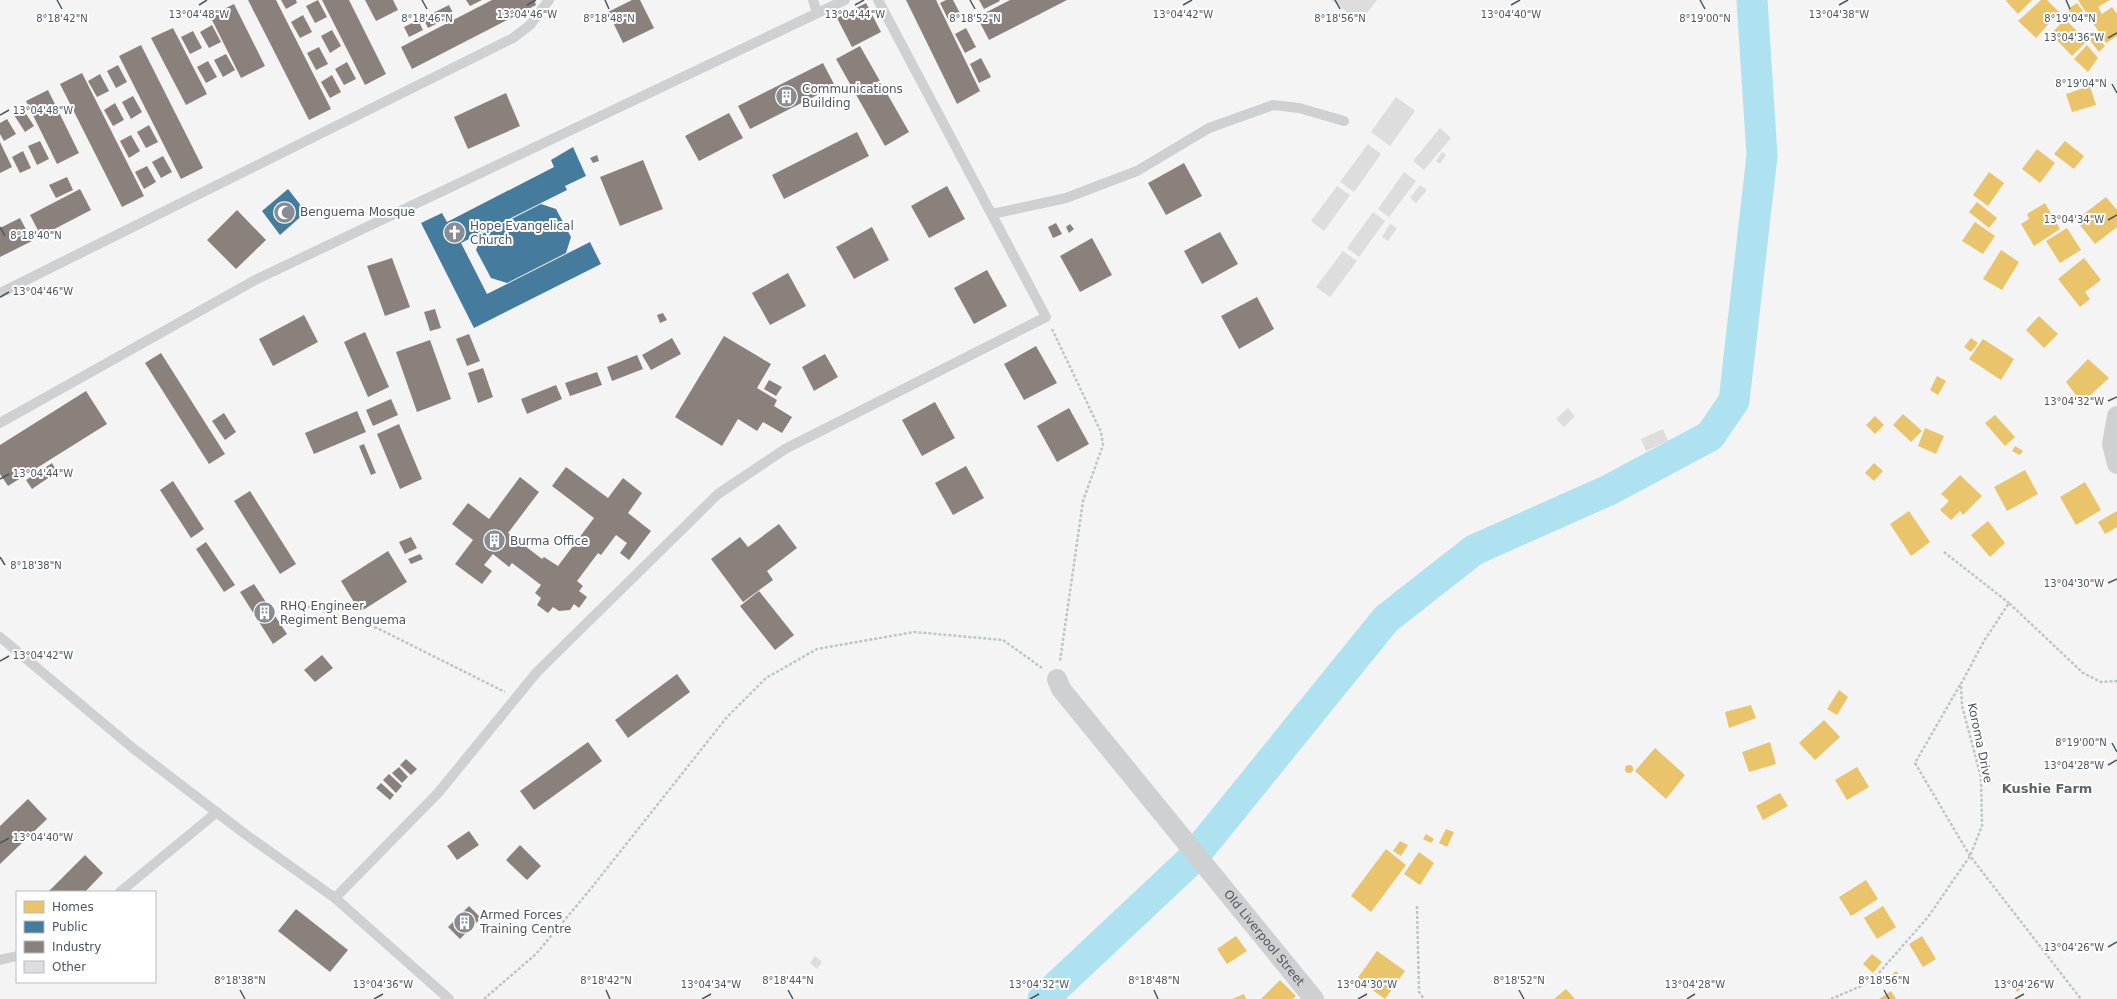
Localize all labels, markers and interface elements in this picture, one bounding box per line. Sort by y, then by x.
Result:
text: 13°04'48"W [169,9,229,20]
text: 13°04'46"W [497,9,557,20]
text: 13°04'44"W [825,9,885,20]
text: 13°04'42"W [1153,9,1213,20]
text: 13°04'40"W [1481,9,1541,20]
text: 13°04'38"W [1809,9,1869,20]
text: 8°18'42"N [36,13,88,24]
text: 8°18'46"N [401,13,453,24]
text: 8°18'48"N [583,13,635,24]
text: 8°18'52"N [949,13,1001,24]
text: 8°18'56"N [1314,13,1366,24]
text: 8°19'00"N [1679,13,1731,24]
text: 8°19'04"N [2044,13,2096,24]
text: 13°04'36"W [2044,32,2104,43]
text: 8°19'04"N [2055,78,2107,89]
place label: Communications Building [802,82,903,110]
building icon: Communications Building [773,83,799,109]
text: 13°04'48"W [13,105,73,116]
mosque icon: Benguema Mosque [271,199,297,225]
place label: Benguema Mosque [300,205,415,219]
text: 13°04'34"W [2044,214,2104,225]
place label: Hope Evangelical Church [470,219,574,247]
church icon: Hope Evangelical Church [441,220,467,246]
text: 8°18'40"N [10,230,62,241]
text: 13°04'46"W [13,286,73,297]
text: 13°04'32"W [2044,396,2104,407]
text: 13°04'44"W [13,468,73,479]
building icon: Burma Office [482,528,508,554]
place label: Burma Office [510,534,588,548]
text: 8°18'38"N [10,560,62,571]
text: 13°04'30"W [2044,578,2104,589]
place label: RHQ Engineer Regiment Benguema [280,599,406,627]
building icon: RHQ Engineer Regiment Benguema [251,600,277,626]
text: 13°04'42"W [13,650,73,661]
street label: Koroma Drive [1965,702,1995,784]
text: 8°19'00"N [2055,737,2107,748]
text: 13°04'28"W [2044,760,2104,771]
district label: Kushie Farm [2002,781,2092,796]
text: 13°04'40"W [13,832,73,843]
street label: Old Liverpool Street [1221,887,1308,989]
legend [16,891,156,983]
text: Homes [52,900,94,914]
place label: Armed Forces Training Centre [479,908,571,936]
building icon: Armed Forces Training Centre [452,909,478,935]
text: Public [52,920,88,934]
text: Industry [52,940,101,954]
text: 13°04'26"W [2044,942,2104,953]
text: Other [52,960,86,974]
text: 8°18'38"N [214,975,266,986]
text: 8°18'42"N [580,975,632,986]
text: 8°18'44"N [762,975,814,986]
text: 8°18'48"N [1128,975,1180,986]
text: 8°18'52"N [1493,975,1545,986]
text: 8°18'56"N [1858,975,1910,986]
text: 13°04'36"W [353,979,413,990]
text: 13°04'34"W [681,979,741,990]
text: 13°04'32"W [1009,979,1069,990]
text: 13°04'30"W [1337,979,1397,990]
text: 13°04'28"W [1665,979,1725,990]
text: 13°04'26"W [1994,979,2054,990]

